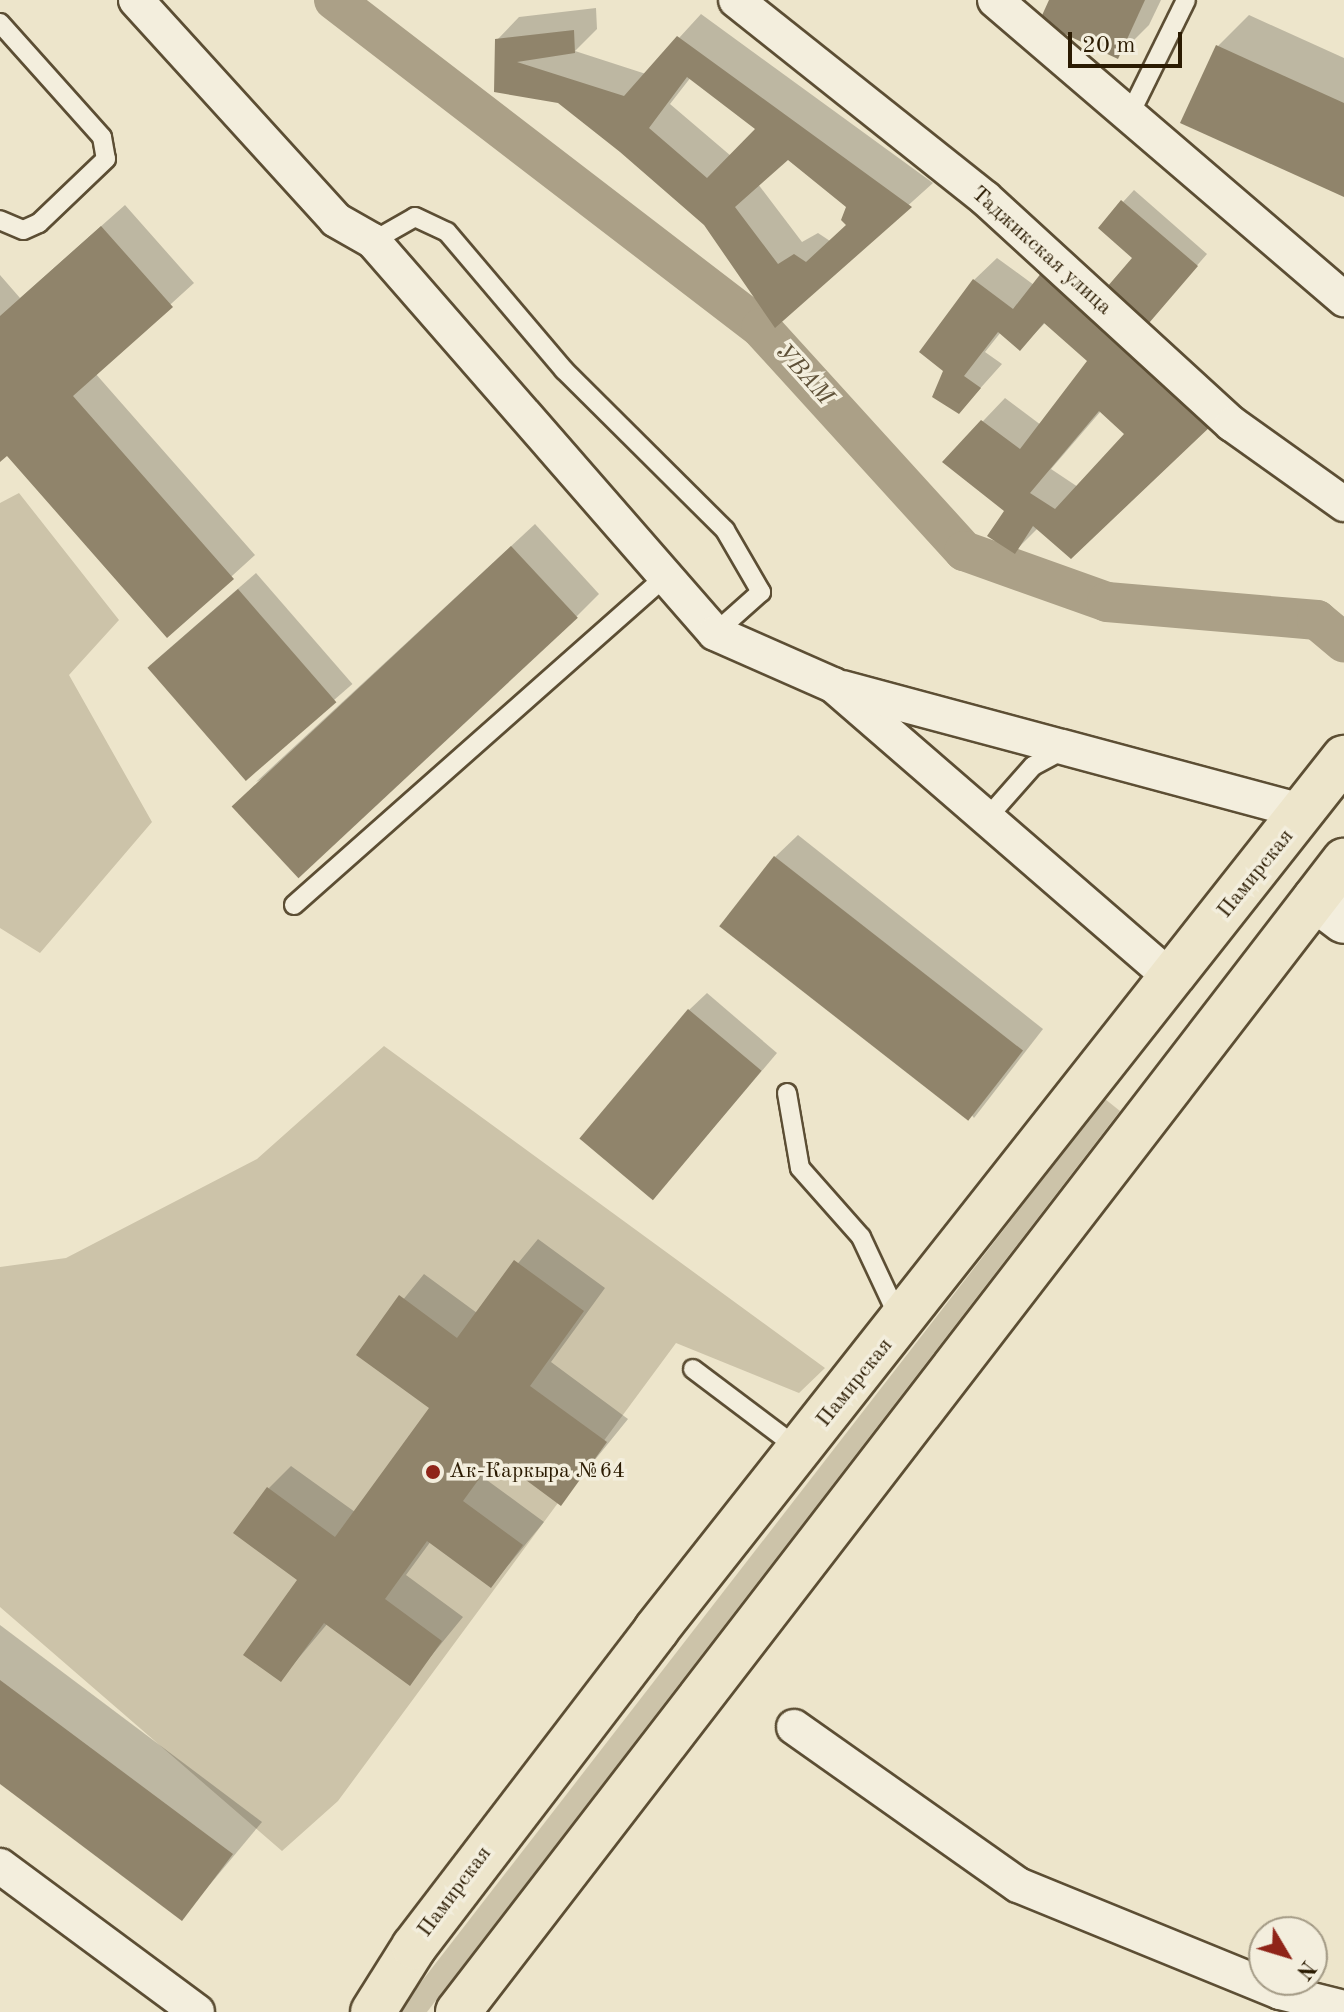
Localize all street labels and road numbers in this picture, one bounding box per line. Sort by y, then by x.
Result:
street label: Таджикская улица [965,181,1117,321]
street label: Памирская [1212,824,1300,924]
street label: Памирская [811,1333,899,1433]
street label: Памирская [412,1841,498,1943]

